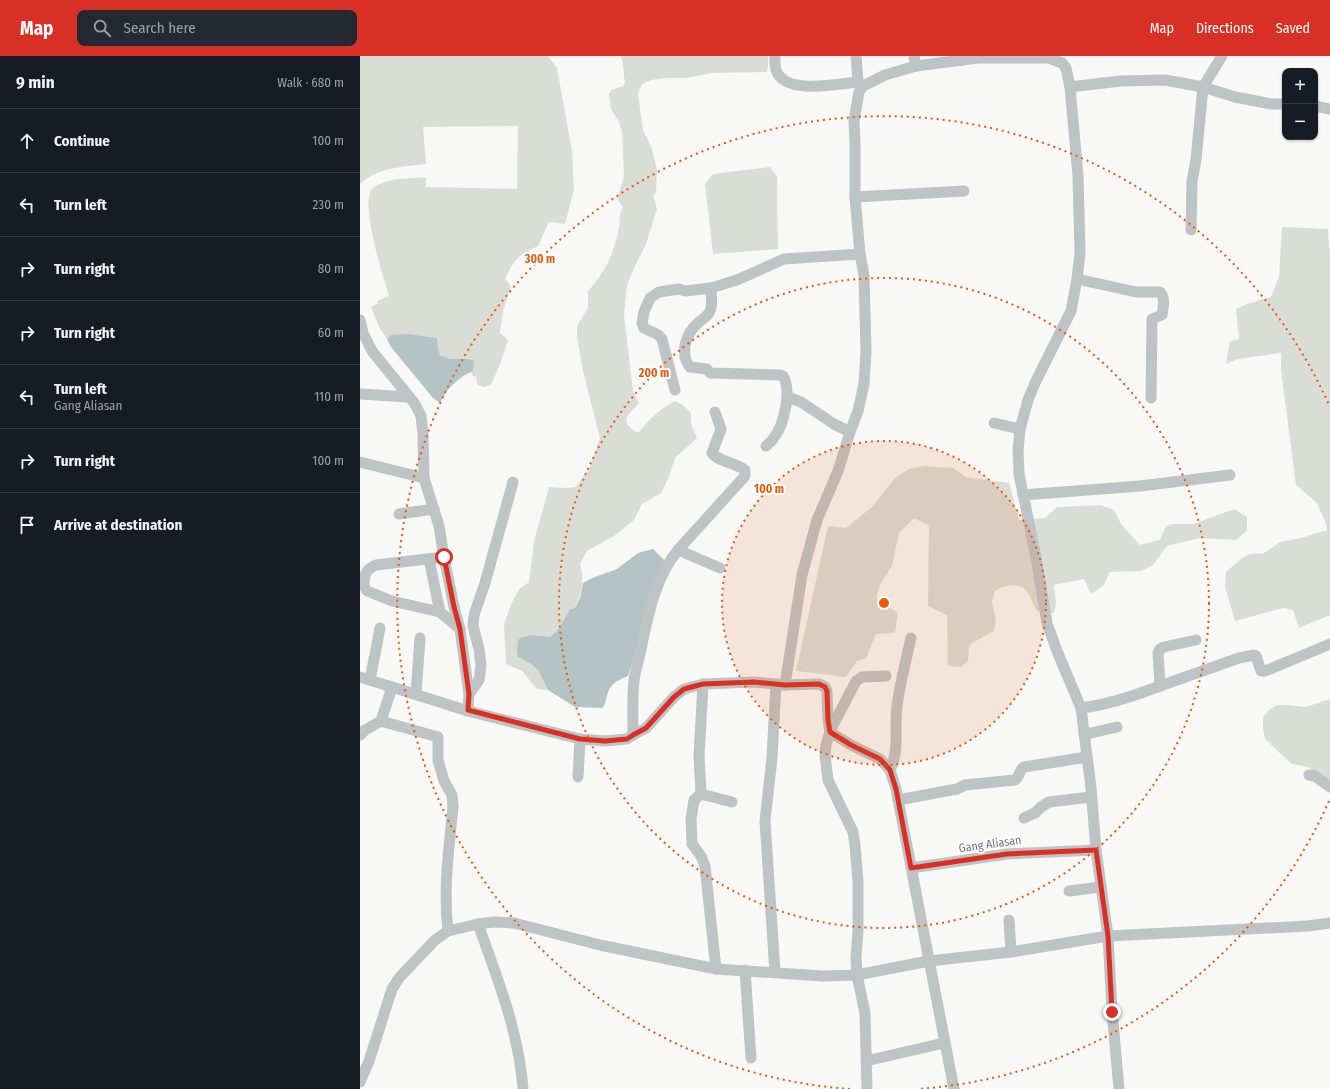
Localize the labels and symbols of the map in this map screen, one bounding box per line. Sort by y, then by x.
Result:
text: 300 m [524,252,555,266]
text: 200 m [638,366,669,380]
text: 100 m [754,482,784,496]
route start [435,548,453,566]
centre of rings [877,596,891,610]
street label: Gang Aliasan [958,833,1022,855]
route end [1103,1003,1121,1021]

